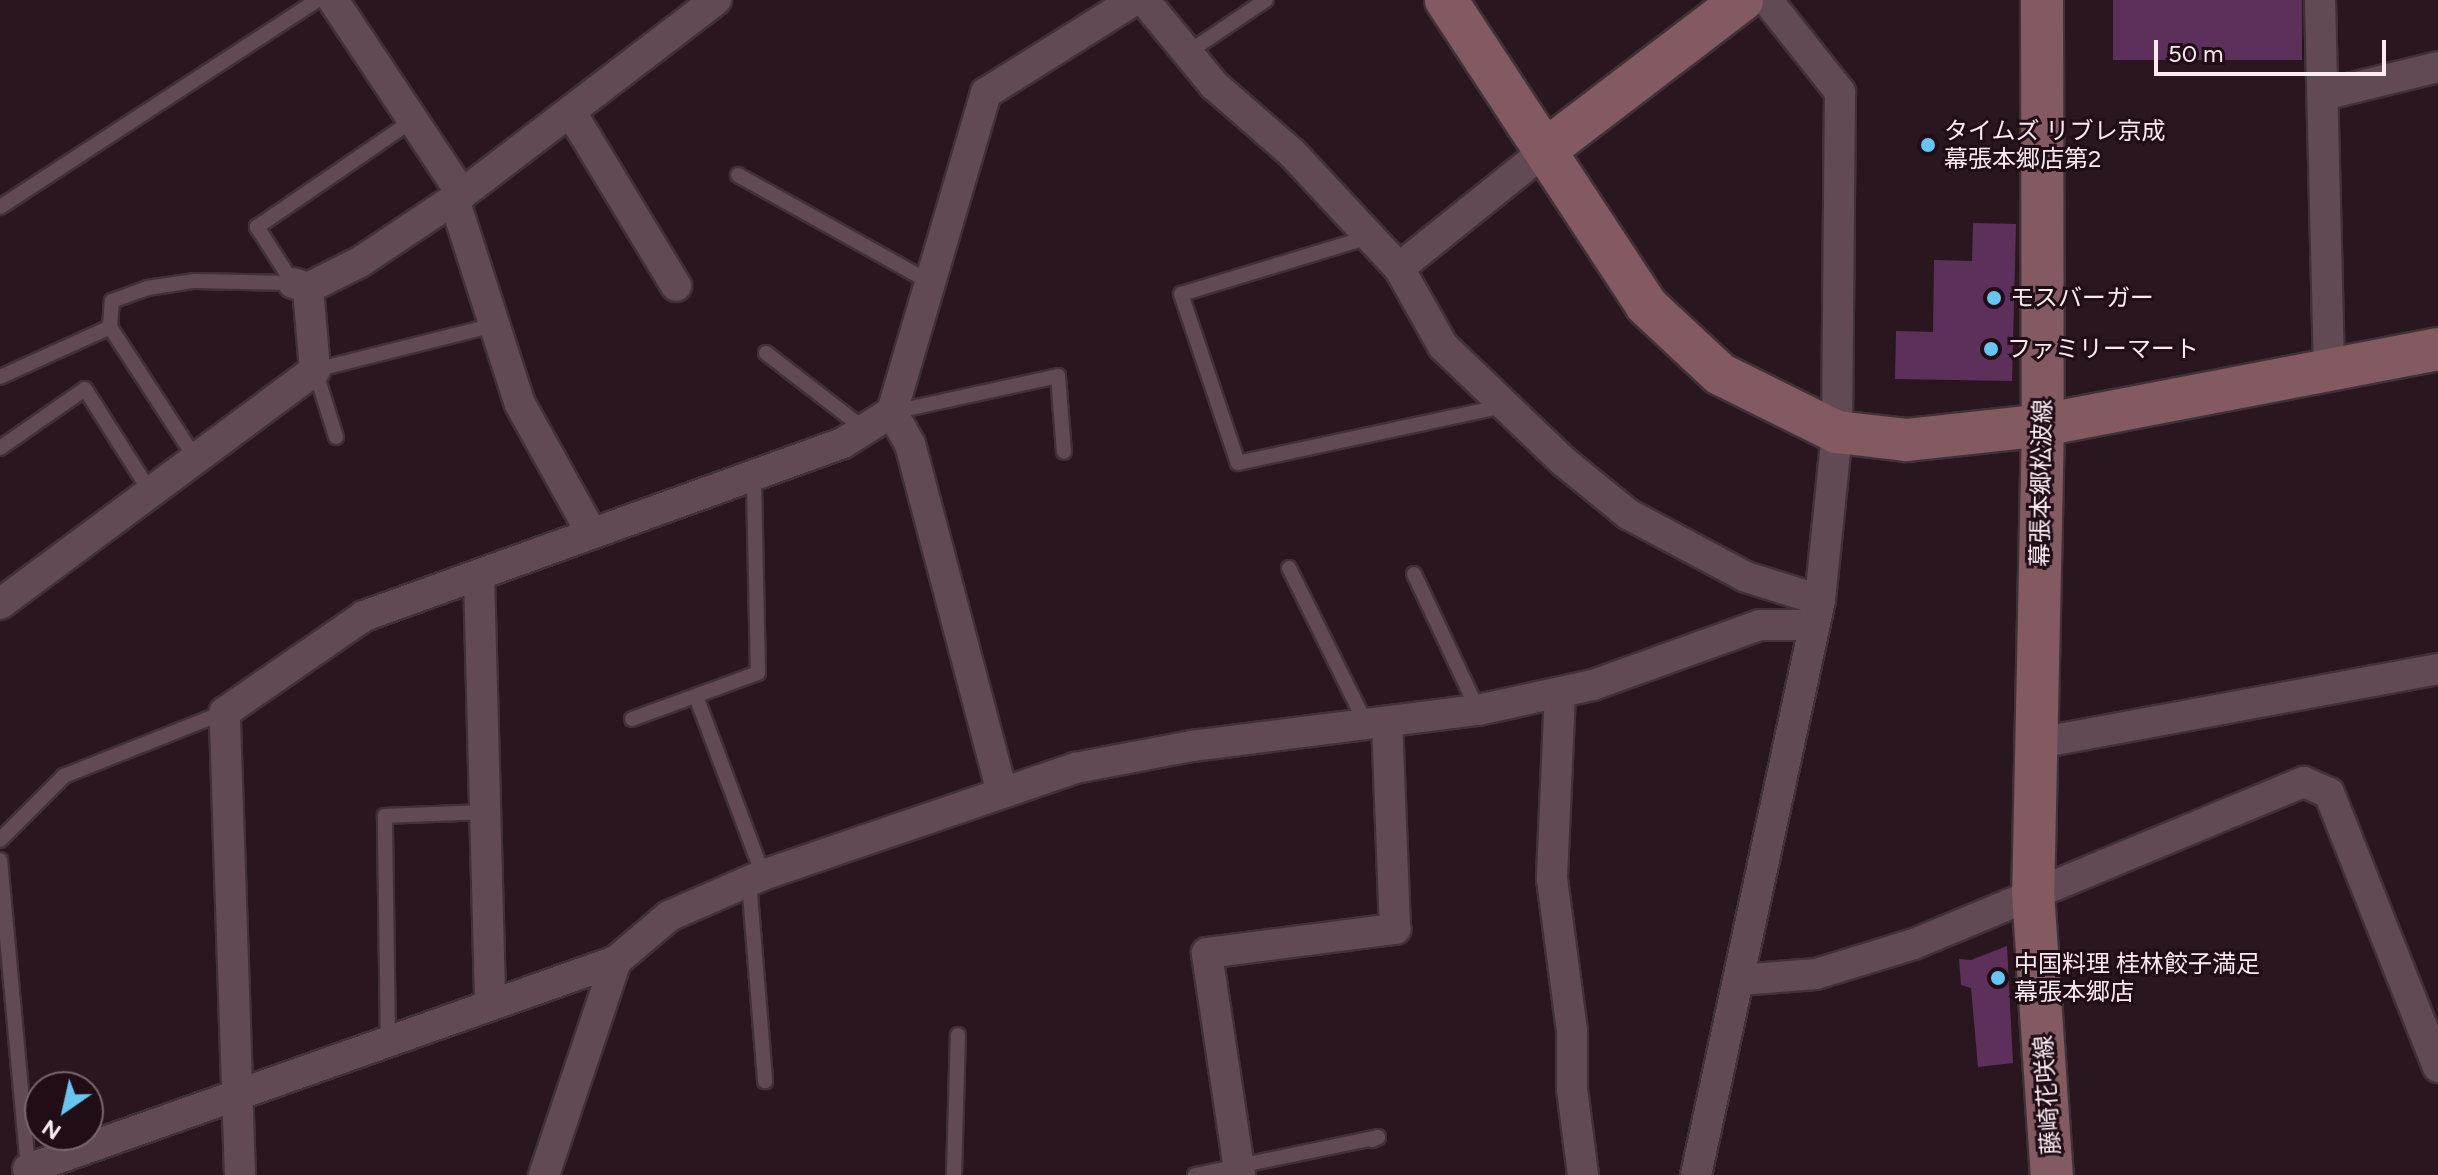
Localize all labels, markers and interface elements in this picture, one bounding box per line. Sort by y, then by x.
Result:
scale bar [2158,24,2390,74]
text: 50 m [2168,39,2224,68]
place label: タイムズ リブレ京成 幕張本郷店第2 [1944,117,2166,173]
marker: タイムズ リブレ京成 幕張本郷店第2 [1919,136,1937,154]
place label: モスバーガー [2010,284,2154,312]
marker: モスバーガー [1985,289,2003,307]
place label: ファミリーマート [2007,335,2199,363]
marker: ファミリーマート [1982,340,2000,358]
street label: 幕張本郷松波線 [2025,399,2057,567]
place label: 中国料理 桂林餃子満足 幕張本郷店 [2014,950,2260,1006]
marker: 中国料理 桂林餃子満足 幕張本郷店 [1989,969,2007,987]
street label: 藤崎花咲線 [2028,1034,2066,1156]
north arrow [24,1071,104,1151]
text: N [37,1114,66,1146]

